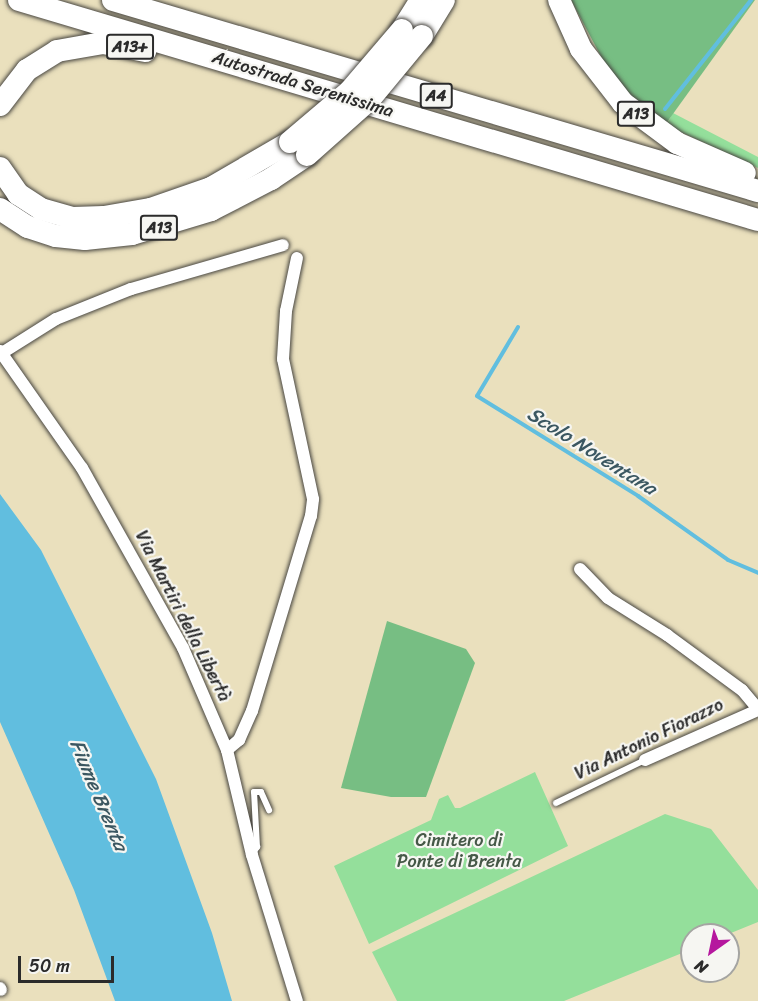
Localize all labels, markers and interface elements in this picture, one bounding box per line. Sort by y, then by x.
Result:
road number: A13+ [106,34,154,60]
street label: Autostrada Serenissima [209,46,397,122]
road number: A4 [420,83,452,109]
road number: A13 [616,101,656,127]
road number: A13 [140,215,178,241]
water label: Scolo Noventana [523,402,661,500]
street label: Via Martiri della Libertà [130,527,236,705]
street label: Via Antonio Fiorazzo [571,694,727,784]
water label: Fiume Brenta [65,736,133,854]
park label: Cimitero di Ponte di Brenta [397,830,521,872]
north arrow [680,923,740,983]
scale bar [21,944,117,982]
text: 50 m [29,950,70,982]
text: N [688,952,714,982]

